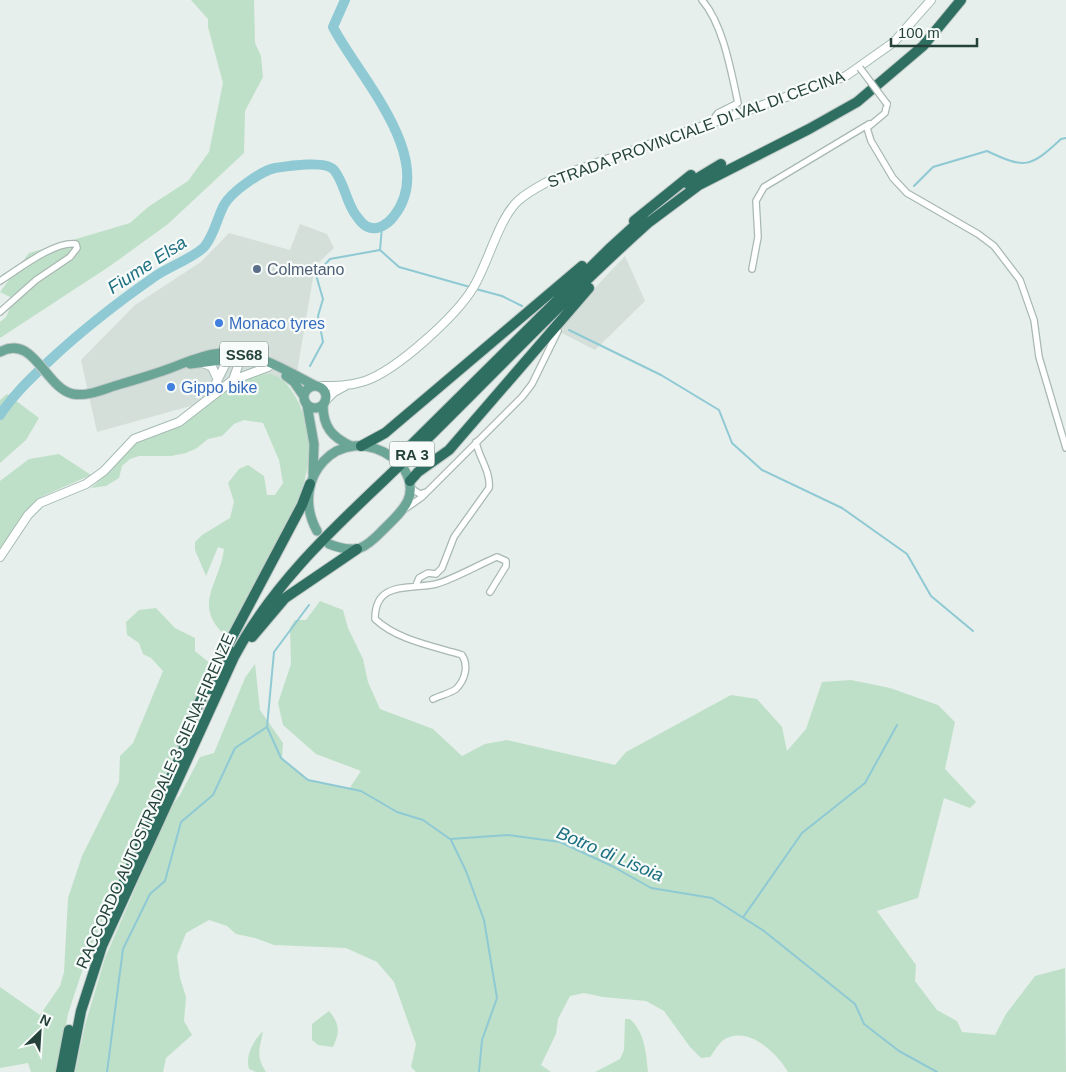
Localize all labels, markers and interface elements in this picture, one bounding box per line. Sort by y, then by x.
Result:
scale bar [891,15,977,47]
text: 100 m [898,24,940,41]
street label: STRADA PROVINCIALE DI VAL DI CECINA [545,67,847,191]
water label: Fiume Elsa [104,232,190,298]
place label: Colmetano [267,261,344,278]
marker: Colmetano [251,263,263,275]
place label: Monaco tyres [229,315,325,332]
marker: Monaco tyres [213,317,225,329]
road number: SS68 [220,342,268,366]
place label: Gippo bike [181,379,258,396]
marker: Gippo bike [165,381,177,393]
road number: RA 3 [390,442,434,466]
street label: RACCORDO AUTOSTRADALE 3 SIENA-FIRENZE [73,631,237,971]
water label: Botro di Lisoia [554,823,666,885]
north arrow [15,1007,65,1057]
text: N [38,1011,53,1030]

